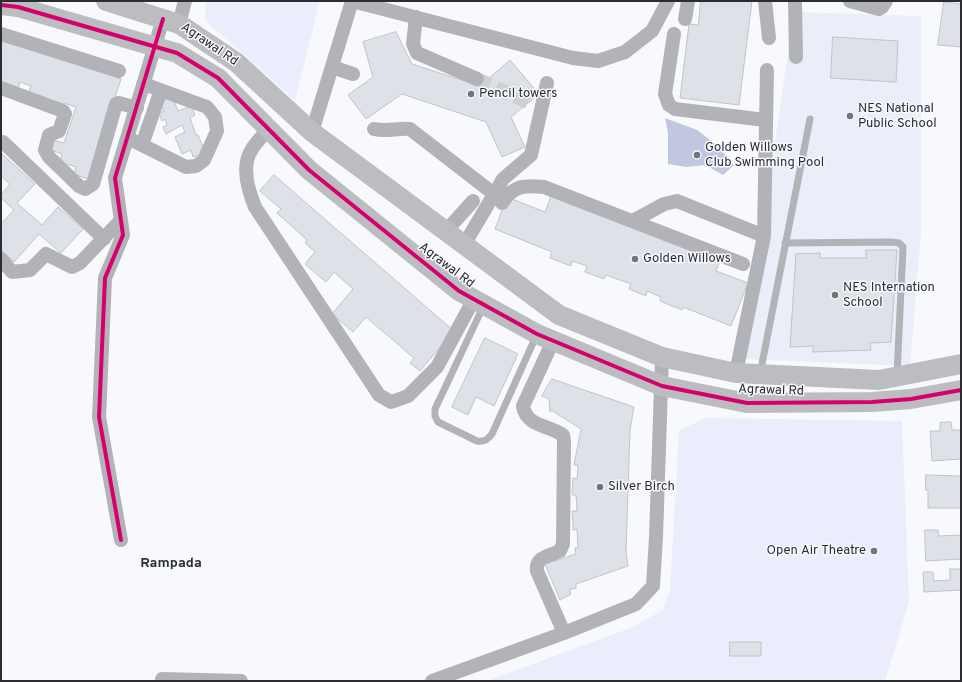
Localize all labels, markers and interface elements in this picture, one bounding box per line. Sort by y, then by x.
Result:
street label: Agrawal Rd [177,20,241,70]
place label: Pencil towers [479,86,557,102]
marker: Pencil towers [466,89,476,99]
place label: NES National Public School [858,101,937,132]
marker: NES National Public School [845,111,855,121]
place label: Golden Willows Club Swimming Pool [705,140,824,171]
marker: Golden Willows Club Swimming Pool [692,150,702,160]
street label: Agrawal Rd [415,240,477,292]
place label: Golden Willows [643,251,731,267]
marker: Golden Willows [630,254,640,264]
place label: NES Internation School [843,280,935,311]
marker: NES Internation School [830,290,840,300]
street label: Agrawal Rd [738,382,804,400]
place label: Silver Birch [608,479,675,495]
marker: Silver Birch [595,482,605,492]
place label: Open Air Theatre [766,543,866,559]
marker: Open Air Theatre [869,546,879,556]
district label: Rampada [140,556,202,572]

